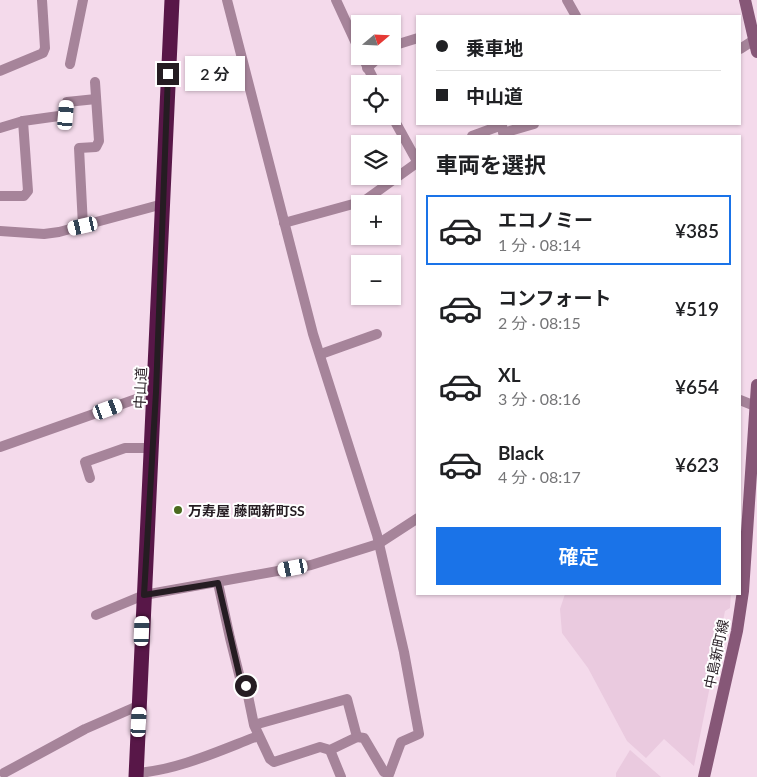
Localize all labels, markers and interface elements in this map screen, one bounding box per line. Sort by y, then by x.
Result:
north arrow [351,15,401,65]
map controls [351,15,401,305]
text: 乗車地 [466,36,523,59]
callout: 2 分 [186,56,246,92]
route end [157,63,179,85]
text: 2 分 [200,64,230,83]
button: locate [351,75,401,125]
text: 中山道 [466,84,523,107]
car [57,99,74,131]
button: layers [351,135,401,185]
text: 車両を選択 [436,151,546,178]
button: + [351,195,401,245]
icon: car [438,208,483,253]
text: エコノミー [498,208,593,231]
car [66,215,99,237]
text: ¥385 [675,219,719,242]
text: 1 分 · 08:14 [498,235,581,254]
button: − [351,255,401,305]
icon: car [438,286,483,331]
text: コンフォート [498,286,611,309]
text: ¥519 [675,297,719,320]
text: 2 分 · 08:15 [498,313,581,332]
text: XL [498,363,521,386]
icon: car [438,364,483,409]
street label: 中山道 [130,367,150,409]
text: ¥654 [675,375,719,398]
text: 3 分 · 08:16 [498,389,581,408]
car [91,397,124,421]
text: Black [498,441,544,464]
icon: car [438,442,483,487]
text: ¥623 [675,453,719,476]
text: 4 分 · 08:17 [498,467,581,486]
place label: 万寿屋 藤岡新町SS [188,502,305,519]
marker: 万寿屋 藤岡新町SS [172,504,184,516]
button: 確定 [436,527,721,585]
car [276,558,309,578]
car [133,616,150,646]
street label: 中島新町線 [700,618,732,690]
route start [235,675,257,697]
car [130,707,147,737]

